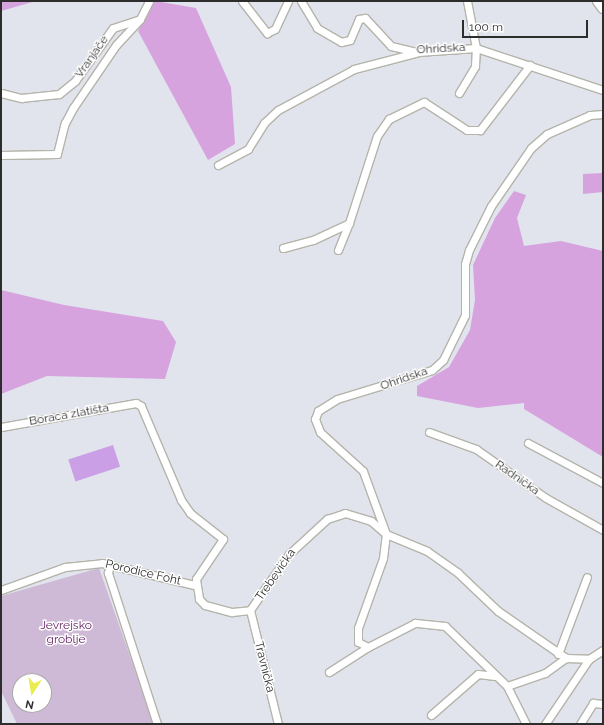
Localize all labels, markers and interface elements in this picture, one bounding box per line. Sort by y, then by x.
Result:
scale bar [464,12,590,38]
text: 100 m [469,20,503,34]
street label: Vranjače [72,33,112,81]
street label: Ohridska [416,41,466,57]
street label: Ohridska [379,364,429,394]
street label: Boraca zlatišta [28,401,110,429]
street label: Radnička [492,458,542,498]
street label: Trebevićka [253,546,299,604]
street label: Porodice Foht [104,557,182,589]
park label: Jevrejsko groblje [40,619,92,647]
street label: Travnička [251,640,277,694]
north arrow [12,673,52,713]
text: N [24,697,35,711]

